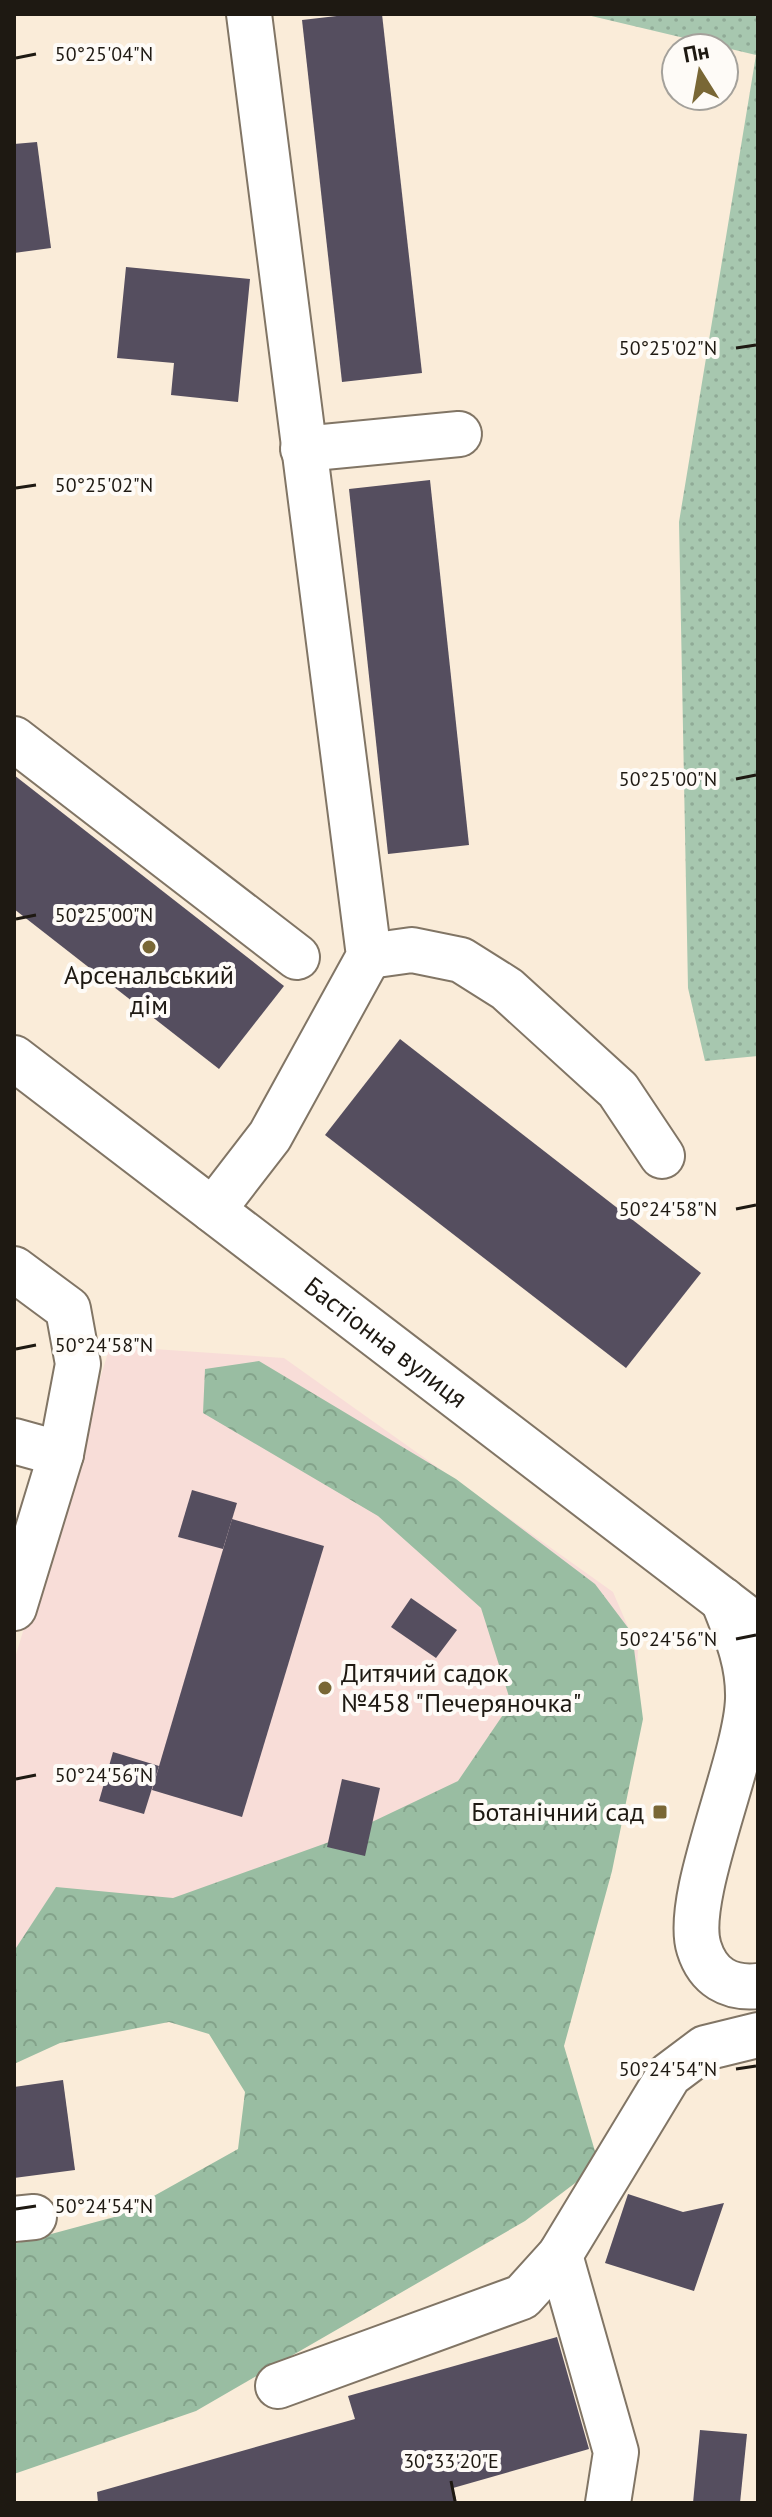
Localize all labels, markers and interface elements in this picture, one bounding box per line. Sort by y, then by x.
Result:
north arrow [660,32,740,112]
text: Пн [681,36,712,69]
text: 50°25'04"N [55,41,153,67]
text: 50°25'02"N [619,335,717,361]
text: 50°25'02"N [55,472,153,498]
text: 50°25'00"N [619,766,717,792]
text: 50°25'00"N [55,902,153,928]
marker: Арсенальський дім [140,938,158,956]
place label: Арсенальський дім [64,958,234,1021]
text: 50°24'58"N [619,1196,717,1222]
street label: Бастіонна вулиця [298,1269,474,1415]
text: 50°24'58"N [55,1332,153,1358]
text: 50°24'56"N [619,1626,717,1652]
place label: Дитячий садок №458 "Печеряночка" [341,1656,581,1719]
marker: Дитячий садок №458 "Печеряночка" [316,1679,334,1697]
text: 50°24'56"N [55,1762,153,1788]
place label: Ботанічний сад [471,1795,644,1828]
marker: Ботанічний сад [651,1803,669,1821]
text: 50°24'54"N [619,2056,717,2082]
text: 50°24'54"N [55,2193,153,2219]
text: 30°33'20"E [403,2448,499,2474]

